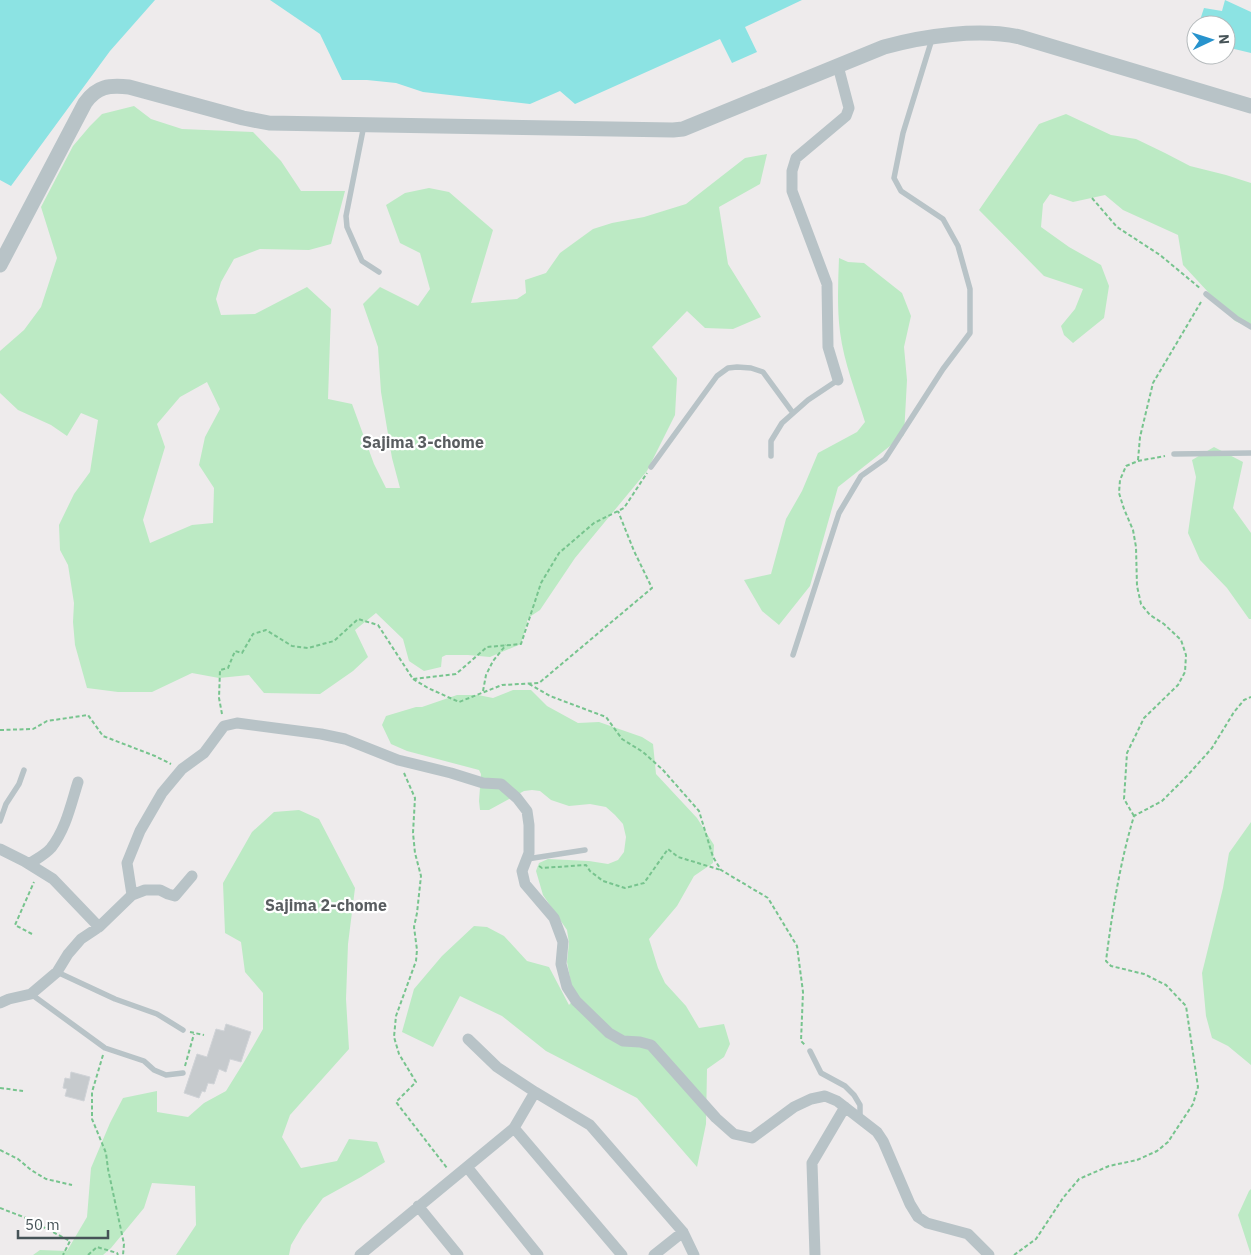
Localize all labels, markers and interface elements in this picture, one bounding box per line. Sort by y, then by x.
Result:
north arrow [1186,15,1236,65]
text: N [1215,33,1233,45]
district label: Sajima 3-chome [362,432,484,452]
district label: Sajima 2-chome [265,895,387,915]
scale bar [18,1208,108,1240]
text: 50 m [25,1215,60,1234]

